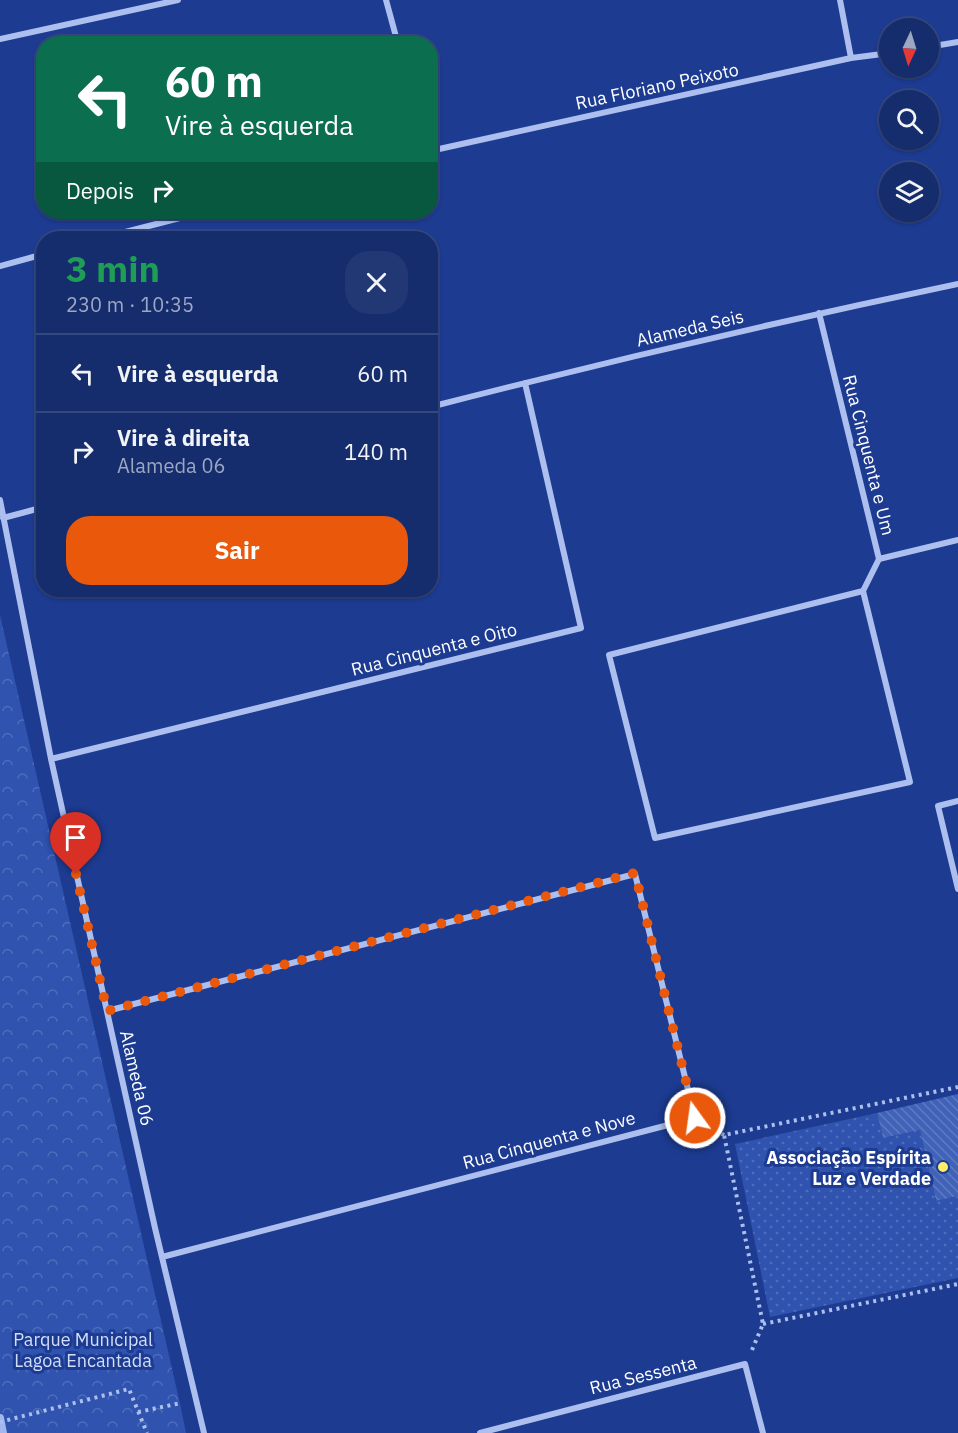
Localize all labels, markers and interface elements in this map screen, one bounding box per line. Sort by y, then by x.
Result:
north arrow [879,18,939,78]
map controls [879,18,939,222]
text: 60 m [165,54,263,109]
street label: Rua Floriano Peixoto [573,57,741,115]
icon: left [66,60,144,138]
button: search [879,90,939,150]
text: Vire à esquerda [165,107,354,142]
button: layers [879,162,939,222]
icon: right [146,174,179,207]
text: Depois [66,176,134,205]
text: 3 min [66,245,160,292]
button: close [345,251,408,314]
text: 230 m · 10:35 [66,291,194,318]
street label: Alameda Seis [634,304,746,352]
icon: left [66,357,99,390]
text: Vire à esquerda [117,359,279,388]
text: 60 m [357,359,408,388]
street label: Rua Cinquenta e Um [838,372,900,538]
text: Vire à direita [117,423,250,452]
icon: right [66,435,99,468]
text: 140 m [344,437,408,466]
text: Alameda 06 [117,452,225,479]
button: Sair [66,516,408,585]
street label: Rua Cinquenta e Oito [349,617,519,681]
pin [50,812,101,874]
icon: arrive [59,821,92,854]
street label: Alameda 06 [115,1028,159,1128]
position arrow [663,1086,727,1150]
street label: Rua Cinquenta e Nove [460,1106,638,1174]
place label: Associação Espírita Luz e Verdade [766,1146,931,1190]
marker: Associação Espírita Luz e Verdade [936,1160,950,1174]
park label: Parque Municipal Lagoa Encantada [13,1328,153,1372]
street label: Rua Sessenta [587,1351,699,1399]

